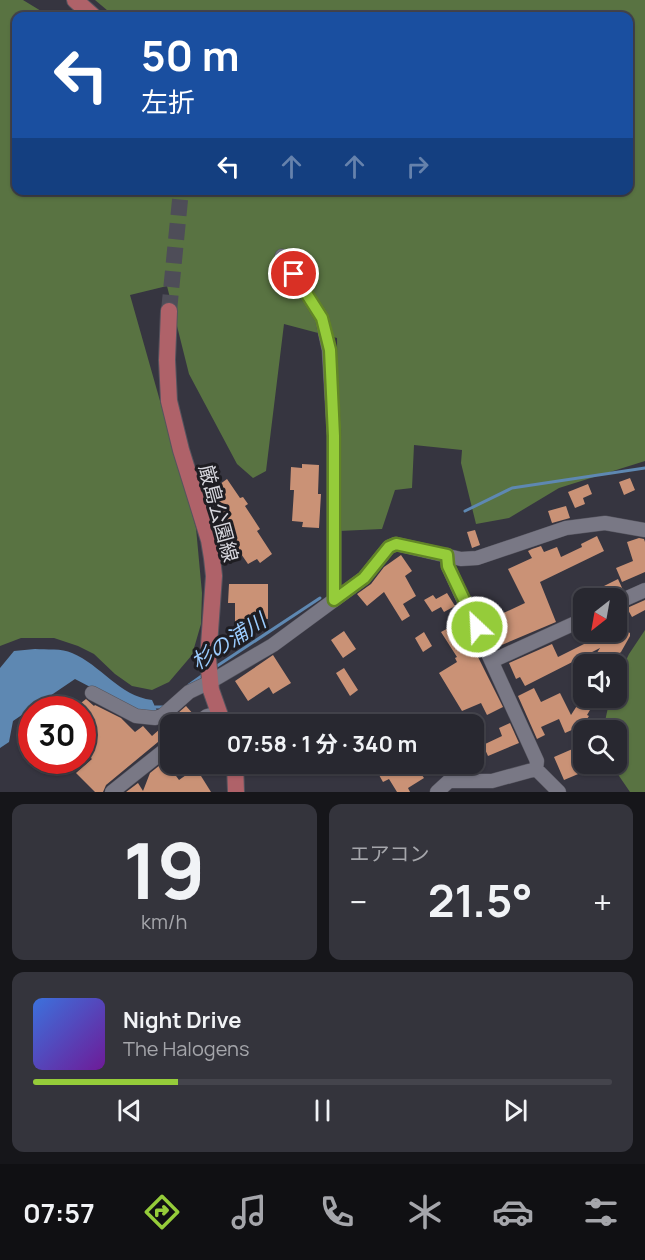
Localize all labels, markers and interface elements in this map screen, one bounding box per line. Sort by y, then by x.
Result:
text: 50 m [141,26,239,84]
icon: left [42,36,120,114]
text: 左折 [141,83,195,120]
icon: left [212,150,245,183]
icon: ahead [275,150,308,183]
icon: ahead [338,150,371,183]
icon: right [401,150,434,183]
pin [268,248,319,299]
icon: arrive [277,257,310,290]
street label: 厳島公園線 [193,461,245,565]
north arrow [573,588,627,642]
map controls [573,588,627,774]
position arrow [445,595,509,659]
water label: 杉の浦川 [185,605,273,676]
button: sound [573,654,627,708]
speed limit sign: 30 [18,696,96,774]
button: search [573,720,627,774]
text: 07:58 · 1 分 · 340 m [227,729,417,759]
text: 19 [123,816,206,922]
text: エアコン [350,840,430,867]
text: 21.5° [428,869,533,931]
text: − [350,879,367,924]
text: + [593,879,612,924]
text: km/h [141,908,188,935]
text: Night Drive [123,1005,242,1035]
text: The Halogens [123,1035,249,1062]
icon: previous [113,1094,146,1127]
icon: pause [306,1094,339,1127]
icon: next [499,1094,532,1127]
icon: directions [141,1191,183,1233]
icon: music [228,1191,270,1233]
icon: phone [316,1191,358,1233]
icon: climate [404,1191,446,1233]
icon: car [492,1191,534,1233]
icon: filters [580,1191,622,1233]
text: 07:57 [23,1194,95,1231]

